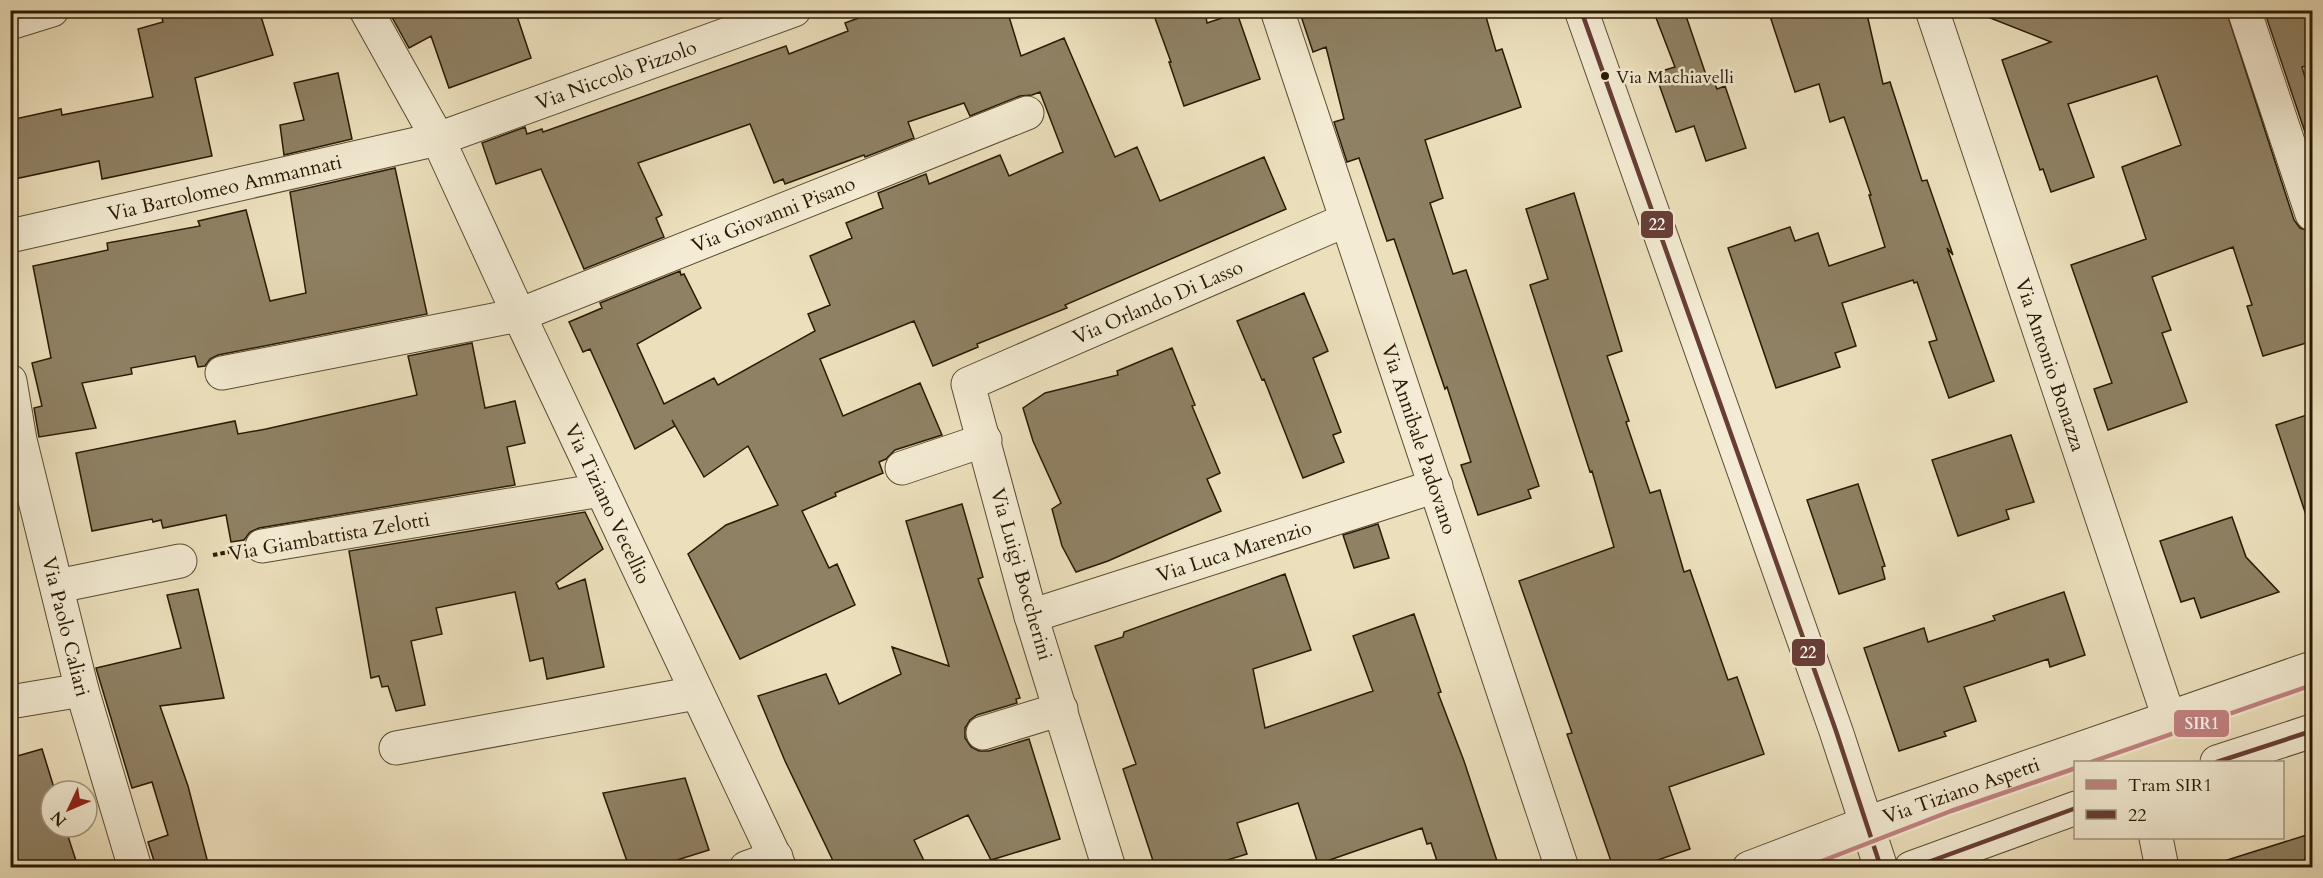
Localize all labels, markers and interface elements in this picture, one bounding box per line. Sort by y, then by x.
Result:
street label: Via Niccolò Pizzolo [532,33,700,117]
place label: Via Machiavelli [1616,65,1734,90]
marker: Via Machiavelli [1599,70,1611,82]
street label: Via Bartolomeo Ammannati [105,148,345,227]
street label: Via Giovanni Pisano [687,170,859,259]
line badge: 22 [1640,210,1674,239]
text: 22 [1649,214,1665,236]
street label: Via Orlando Di Lasso [1069,253,1247,351]
street label: Via Antonio Bonazza [2009,275,2092,455]
street label: Via Annibale Padovano [1375,341,1463,538]
street label: Via Tiziano Vecellio [558,419,657,588]
street label: Via Luigi Boccherini [984,485,1059,664]
street label: Via Giambattista Zelotti [227,505,432,567]
street label: Via Luca Marenzio [1153,514,1315,589]
street label: Via Paolo Caliari [35,554,96,700]
line badge: 22 [1791,638,1826,667]
text: 22 [1800,642,1816,664]
line badge: SIR1 [2173,709,2230,738]
text: SIR1 [2185,713,2219,735]
street label: Via Tiziano Aspetti [1879,751,2044,830]
legend [2074,761,2284,839]
text: Tram SIR1 [2128,773,2212,798]
north arrow [39,779,99,839]
text: 22 [2128,803,2146,828]
text: N [46,806,72,831]

